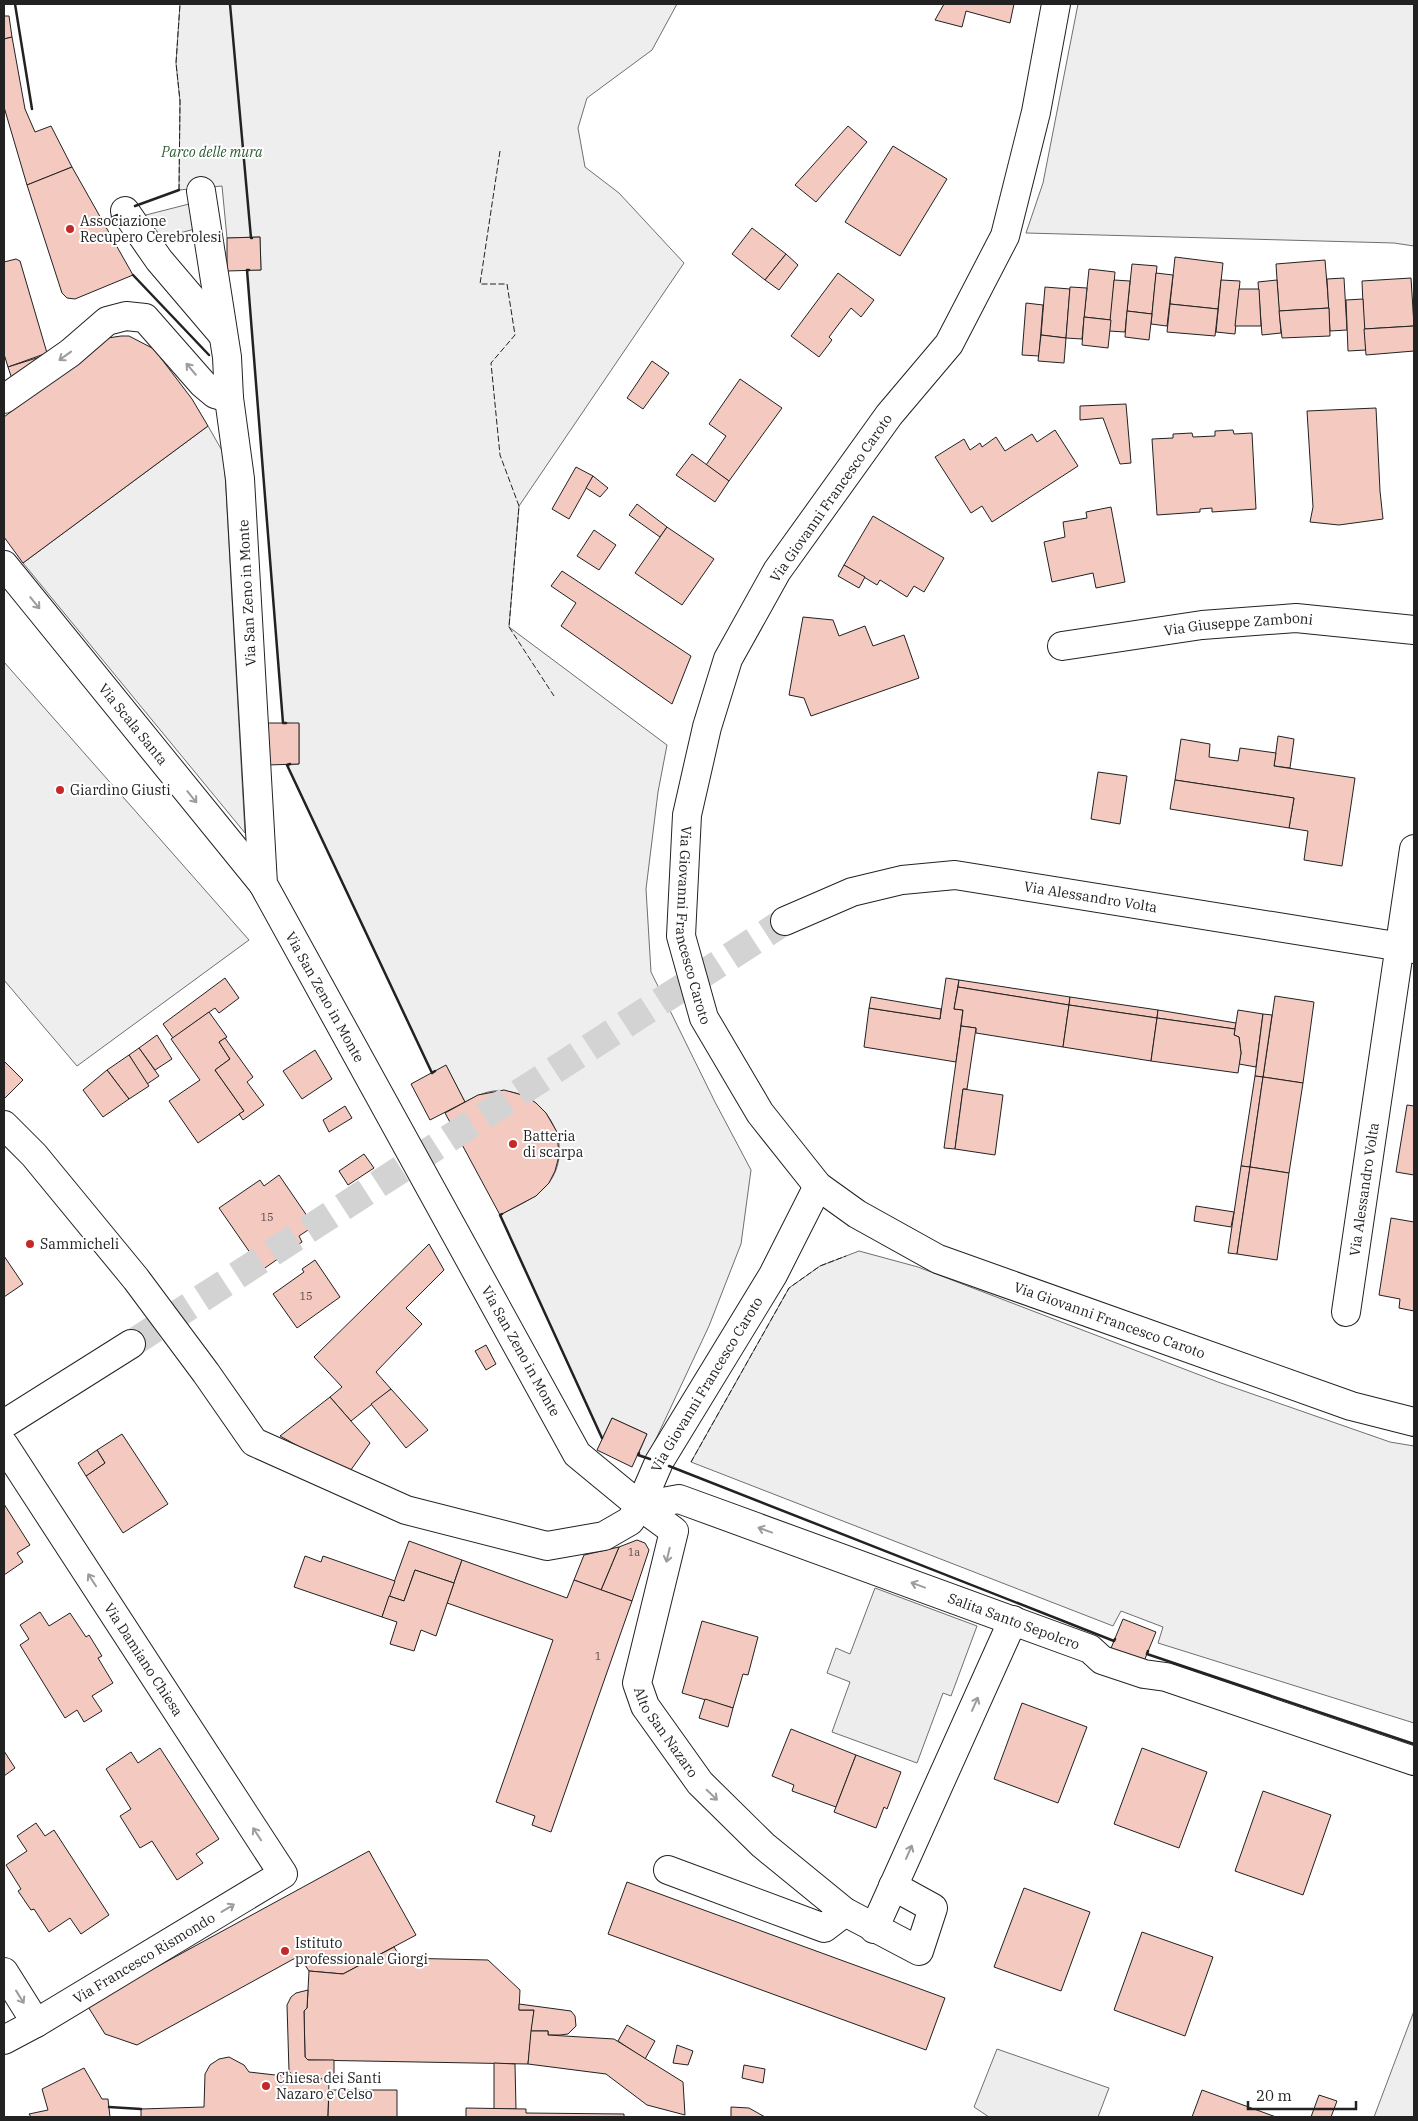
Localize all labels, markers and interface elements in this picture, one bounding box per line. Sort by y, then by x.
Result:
park label: Parco delle mura [160,143,263,161]
place label: Associazione Recupero Cerebrolesi [80,212,222,246]
marker: Associazione Recupero Cerebrolesi [64,223,76,235]
one-way arrow [58,351,72,361]
one-way arrow [186,363,197,376]
street label: Via Giovanni Francesco Caroto [766,410,896,586]
street label: Via San Zeno in Monte [234,519,260,667]
one-way arrow [29,596,40,609]
street label: Via Giuseppe Zamboni [1163,609,1314,640]
street label: Via Scala Santa [95,680,172,769]
place label: Giardino Giusti [70,781,171,799]
marker: Giardino Giusti [54,784,66,796]
one-way arrow [187,790,198,803]
street label: Via Giovanni Francesco Caroto [672,825,715,1028]
street label: Via Alessandro Volta [1023,877,1159,917]
street label: Via San Zeno in Monte [282,928,368,1066]
street label: Via Alessandro Volta [1345,1121,1383,1257]
place label: Batteria di scarpa [523,1127,584,1161]
marker: Batteria di scarpa [507,1138,519,1150]
house number: 15 [260,1210,274,1224]
place label: Sammicheli [40,1235,119,1253]
marker: Sammicheli [24,1238,36,1250]
street label: Via Giovanni Francesco Caroto [1011,1278,1208,1362]
street label: Via San Zeno in Monte [478,1282,564,1420]
house number: 15 [299,1289,313,1303]
street label: Via Giovanni Francesco Caroto [647,1293,767,1475]
one-way arrow [758,1525,774,1534]
house number: 1a [628,1545,640,1559]
one-way arrow [663,1546,672,1562]
one-way arrow [86,1574,96,1588]
one-way arrow [911,1580,926,1589]
street label: Salita Santo Sepolcro [945,1589,1082,1654]
street label: Via Damiano Chiesa [100,1599,187,1720]
house number: 1 [595,1649,601,1663]
street label: Alto San Nazaro [630,1685,702,1781]
one-way arrow [971,1697,981,1712]
one-way arrow [705,1789,718,1801]
one-way arrow [252,1827,262,1841]
one-way arrow [904,1845,914,1860]
one-way arrow [220,1902,234,1912]
street label: Via Francesco Rismondo [70,1908,218,2008]
place label: Istituto professionale Giorgi [295,1934,428,1968]
marker: Istituto professionale Giorgi [279,1945,291,1957]
one-way arrow [15,1990,25,2004]
place label: Chiesa dei Santi Nazaro e Celso [276,2069,381,2103]
scale bar [1248,2078,1356,2110]
marker: Chiesa dei Santi Nazaro e Celso [260,2080,272,2092]
text: 20 m [1256,2086,1292,2105]

